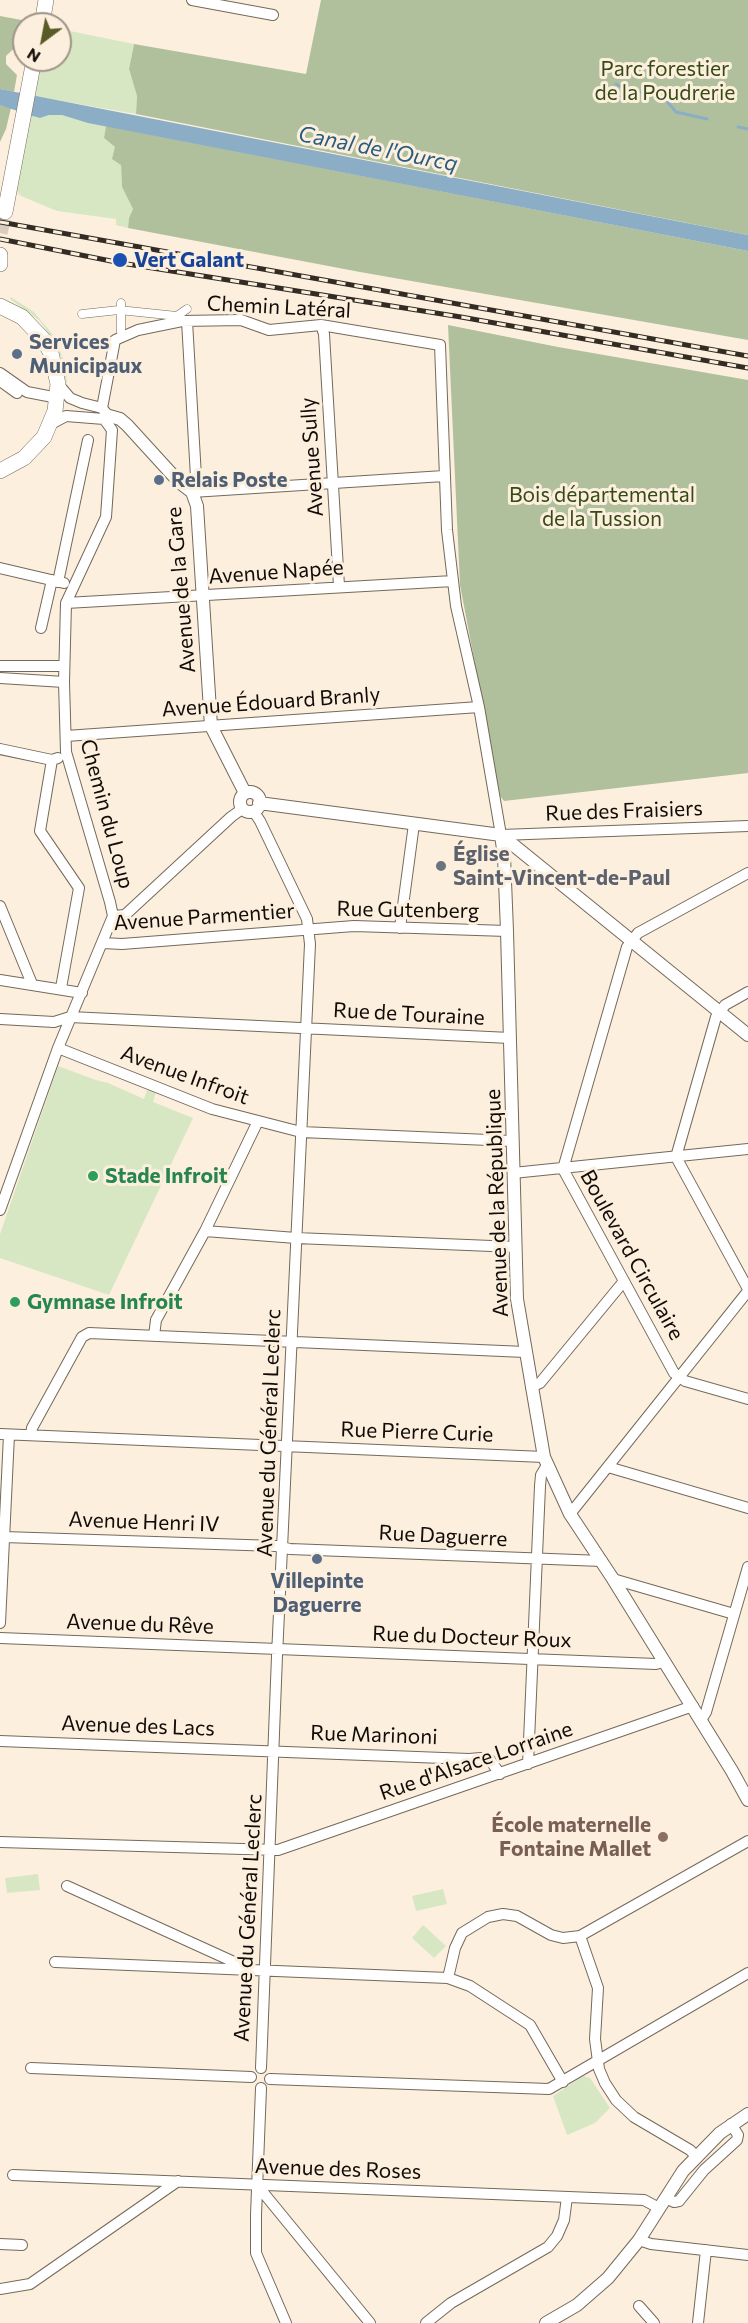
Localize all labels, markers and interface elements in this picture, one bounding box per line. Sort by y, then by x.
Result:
north arrow [12,12,72,72]
text: N [23,45,43,67]
park label: Parc forestier de la Poudrerie [595,56,735,106]
water label: Canal de l'Ourcq [296,121,460,177]
place label: Vert Galant [134,247,244,273]
marker: Vert Galant [111,251,129,269]
street label: Chemin Latéral [206,291,352,323]
place label: Services Municipaux [29,329,143,379]
marker: Services Municipaux [10,347,24,361]
street label: Avenue Sully [295,396,329,518]
place label: Relais Poste [171,467,287,493]
marker: Relais Poste [152,473,166,487]
park label: Bois départemental de la Tussion [509,482,695,532]
street label: Avenue de la Gare [161,506,201,674]
street label: Avenue Napée [208,555,344,589]
street label: Avenue Édouard Branly [161,682,381,722]
street label: Chemin du Loup [75,736,139,892]
street label: Rue des Fraisiers [545,796,703,826]
place label: Église Saint-Vincent-de-Paul [453,841,670,891]
marker: Église Saint-Vincent-de-Paul [434,859,448,873]
street label: Rue Gutenberg [336,896,480,924]
street label: Avenue Parmentier [113,898,295,936]
street label: Rue de Touraine [333,997,485,1031]
street label: Avenue Infroit [117,1040,253,1110]
street label: Avenue de la République [480,1088,514,1318]
place label: Stade Infroit [105,1163,228,1189]
street label: Boulevard Circulaire [575,1166,689,1344]
marker: Stade Infroit [86,1169,100,1183]
place label: Gymnase Infroit [27,1289,183,1315]
marker: Gymnase Infroit [8,1295,22,1309]
street label: Avenue du Général Leclerc [252,1308,286,1558]
street label: Rue Pierre Curie [340,1417,494,1447]
street label: Avenue Henri IV [68,1507,220,1537]
street label: Rue Daguerre [378,1520,508,1552]
marker: Villepinte Daguerre [310,1552,324,1566]
place label: Villepinte Daguerre [270,1568,364,1618]
street label: Avenue du Rêve [66,1609,214,1639]
street label: Rue du Docteur Roux [372,1621,572,1653]
street label: Avenue des Lacs [61,1711,215,1741]
street label: Rue d'Alsace Lorraine [376,1716,576,1806]
street label: Rue Marinoni [310,1720,438,1750]
street label: Avenue du Général Leclerc [229,1793,267,2043]
place label: École maternelle Fontaine Mallet [491,1812,651,1862]
marker: École maternelle Fontaine Mallet [656,1830,670,1844]
street label: Avenue des Roses [254,2153,422,2185]

